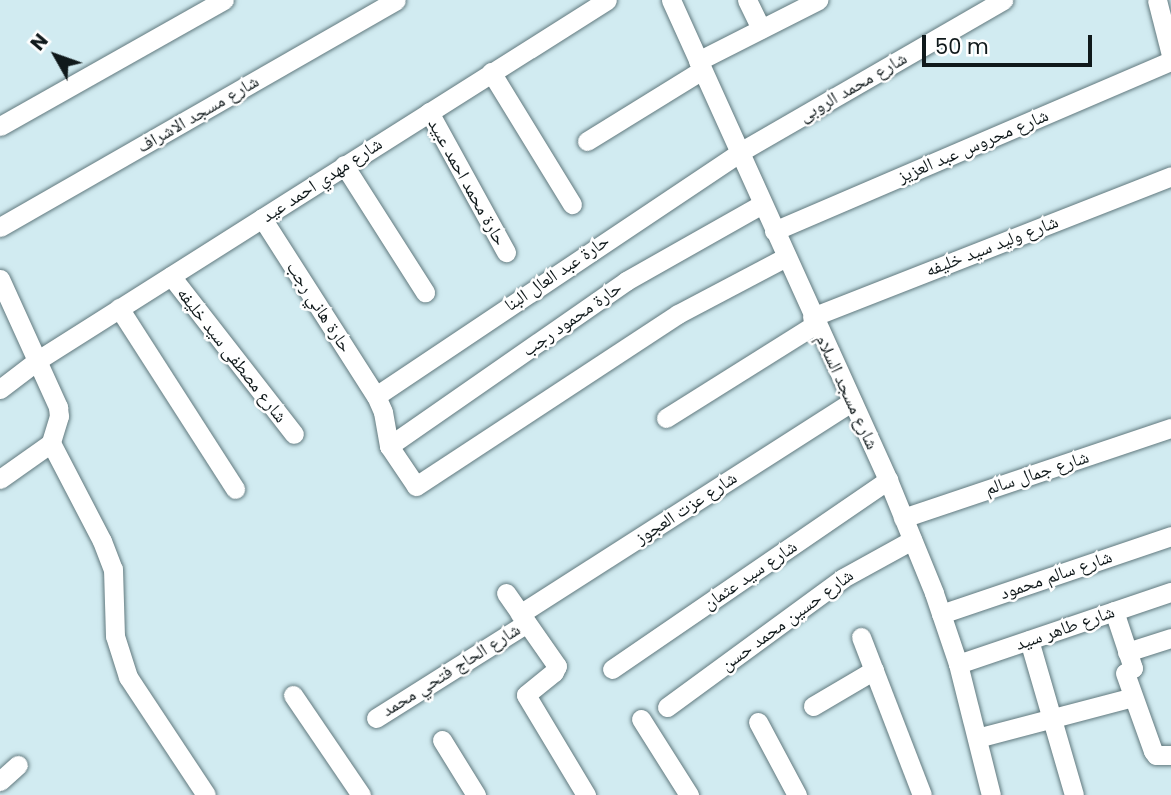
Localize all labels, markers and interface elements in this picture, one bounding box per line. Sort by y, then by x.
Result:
north arrow [21,21,91,91]
scale bar [926,21,1096,65]
text: N [25,28,54,56]
text: 50 m [935,32,989,61]
street label: شارع محمد الروبى [795,47,911,127]
street label: شارع مسجد الاشراف [133,70,263,158]
street label: شارع محروس عبد العزيز [894,104,1052,188]
street label: حارة محمد احمد عبيد [423,115,511,249]
street label: شارع مهدي احمد عيد [258,133,386,227]
street label: شارع وليد سيد خليفه [923,211,1061,281]
street label: حارة عبد العال البنا [501,230,613,316]
street label: حارة هاني رجب [282,257,356,357]
street label: حارة محمود رجب [518,277,626,361]
street label: شارع مصطفى سيد خليفه [172,283,292,427]
street label: شارع مسجد السلام [811,331,883,453]
street label: شارع جمال سالم [982,446,1092,500]
street label: شارع عزت العجوز [631,467,741,549]
street label: شارع سيد عثمان [699,536,801,614]
street label: شارع سالم محمود [997,546,1115,604]
street label: شارع حسين محمد حسن [716,565,858,675]
street label: شارع طاهر سيد [1013,601,1117,655]
street label: شارع الحاج فتحي محمد [378,619,524,721]

